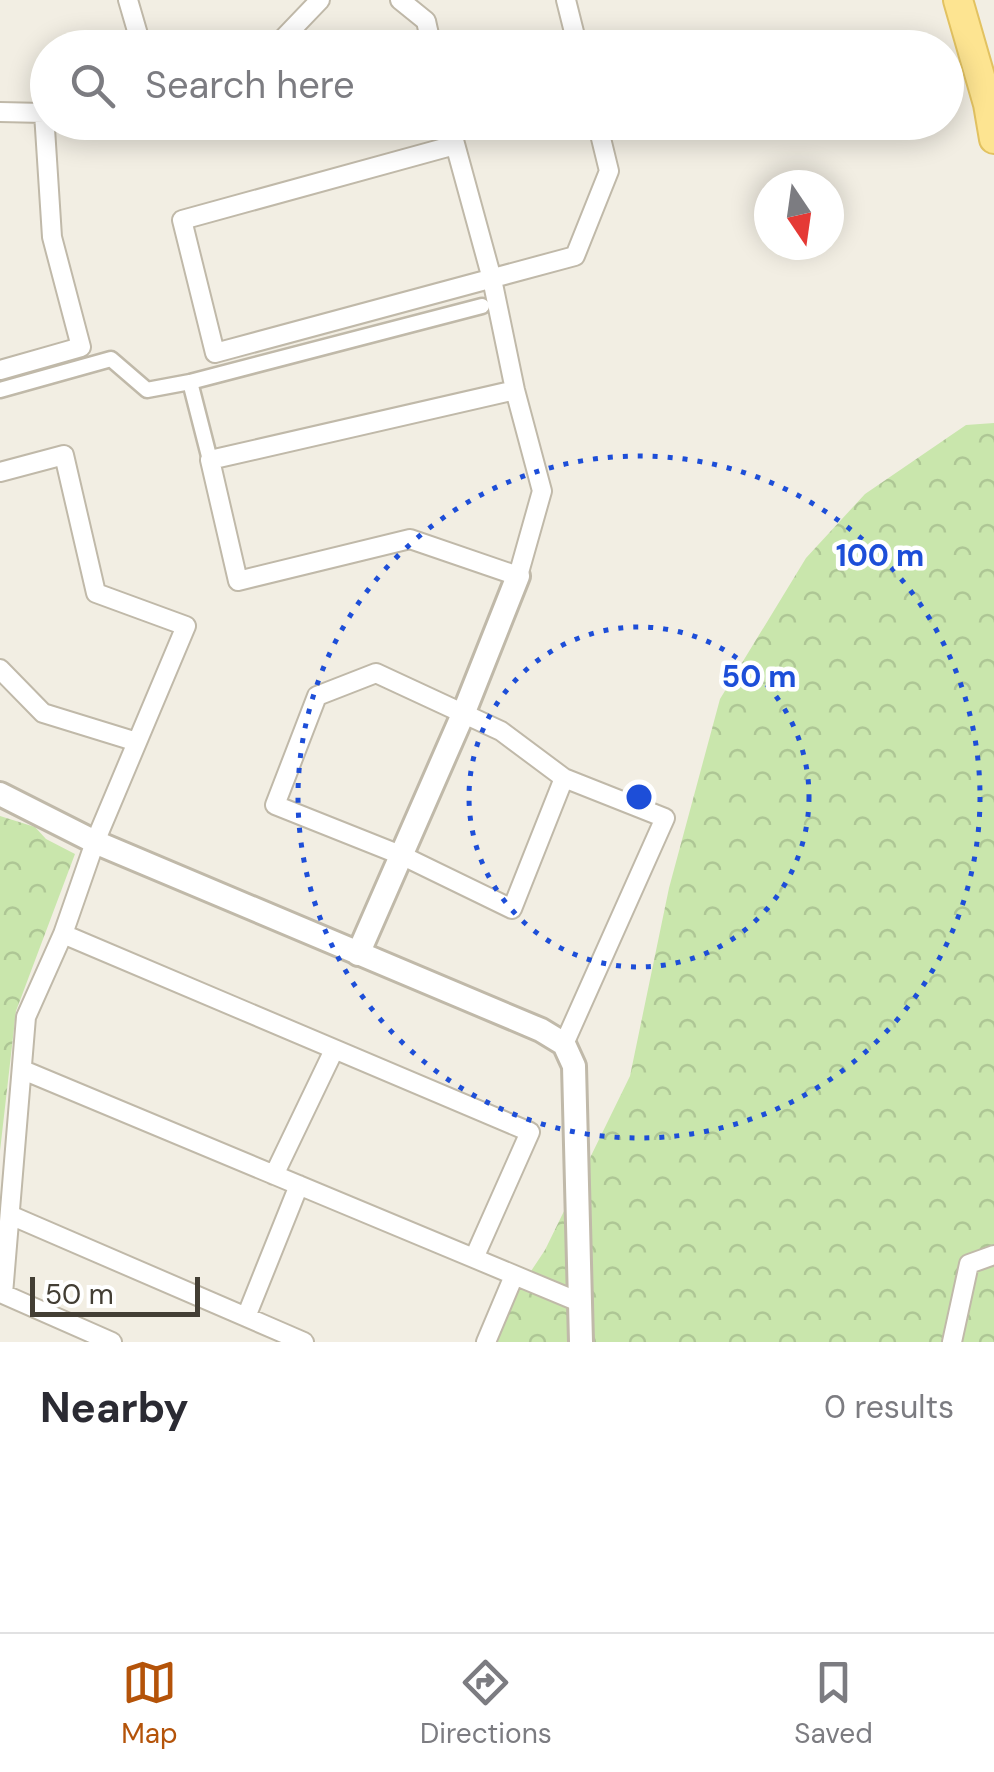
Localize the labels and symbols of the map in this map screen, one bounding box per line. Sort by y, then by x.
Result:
north arrow [754,170,844,260]
text: 100 m [836,536,924,575]
text: 50 m [721,657,797,696]
centre of rings [621,779,657,815]
scale bar [30,1272,200,1316]

